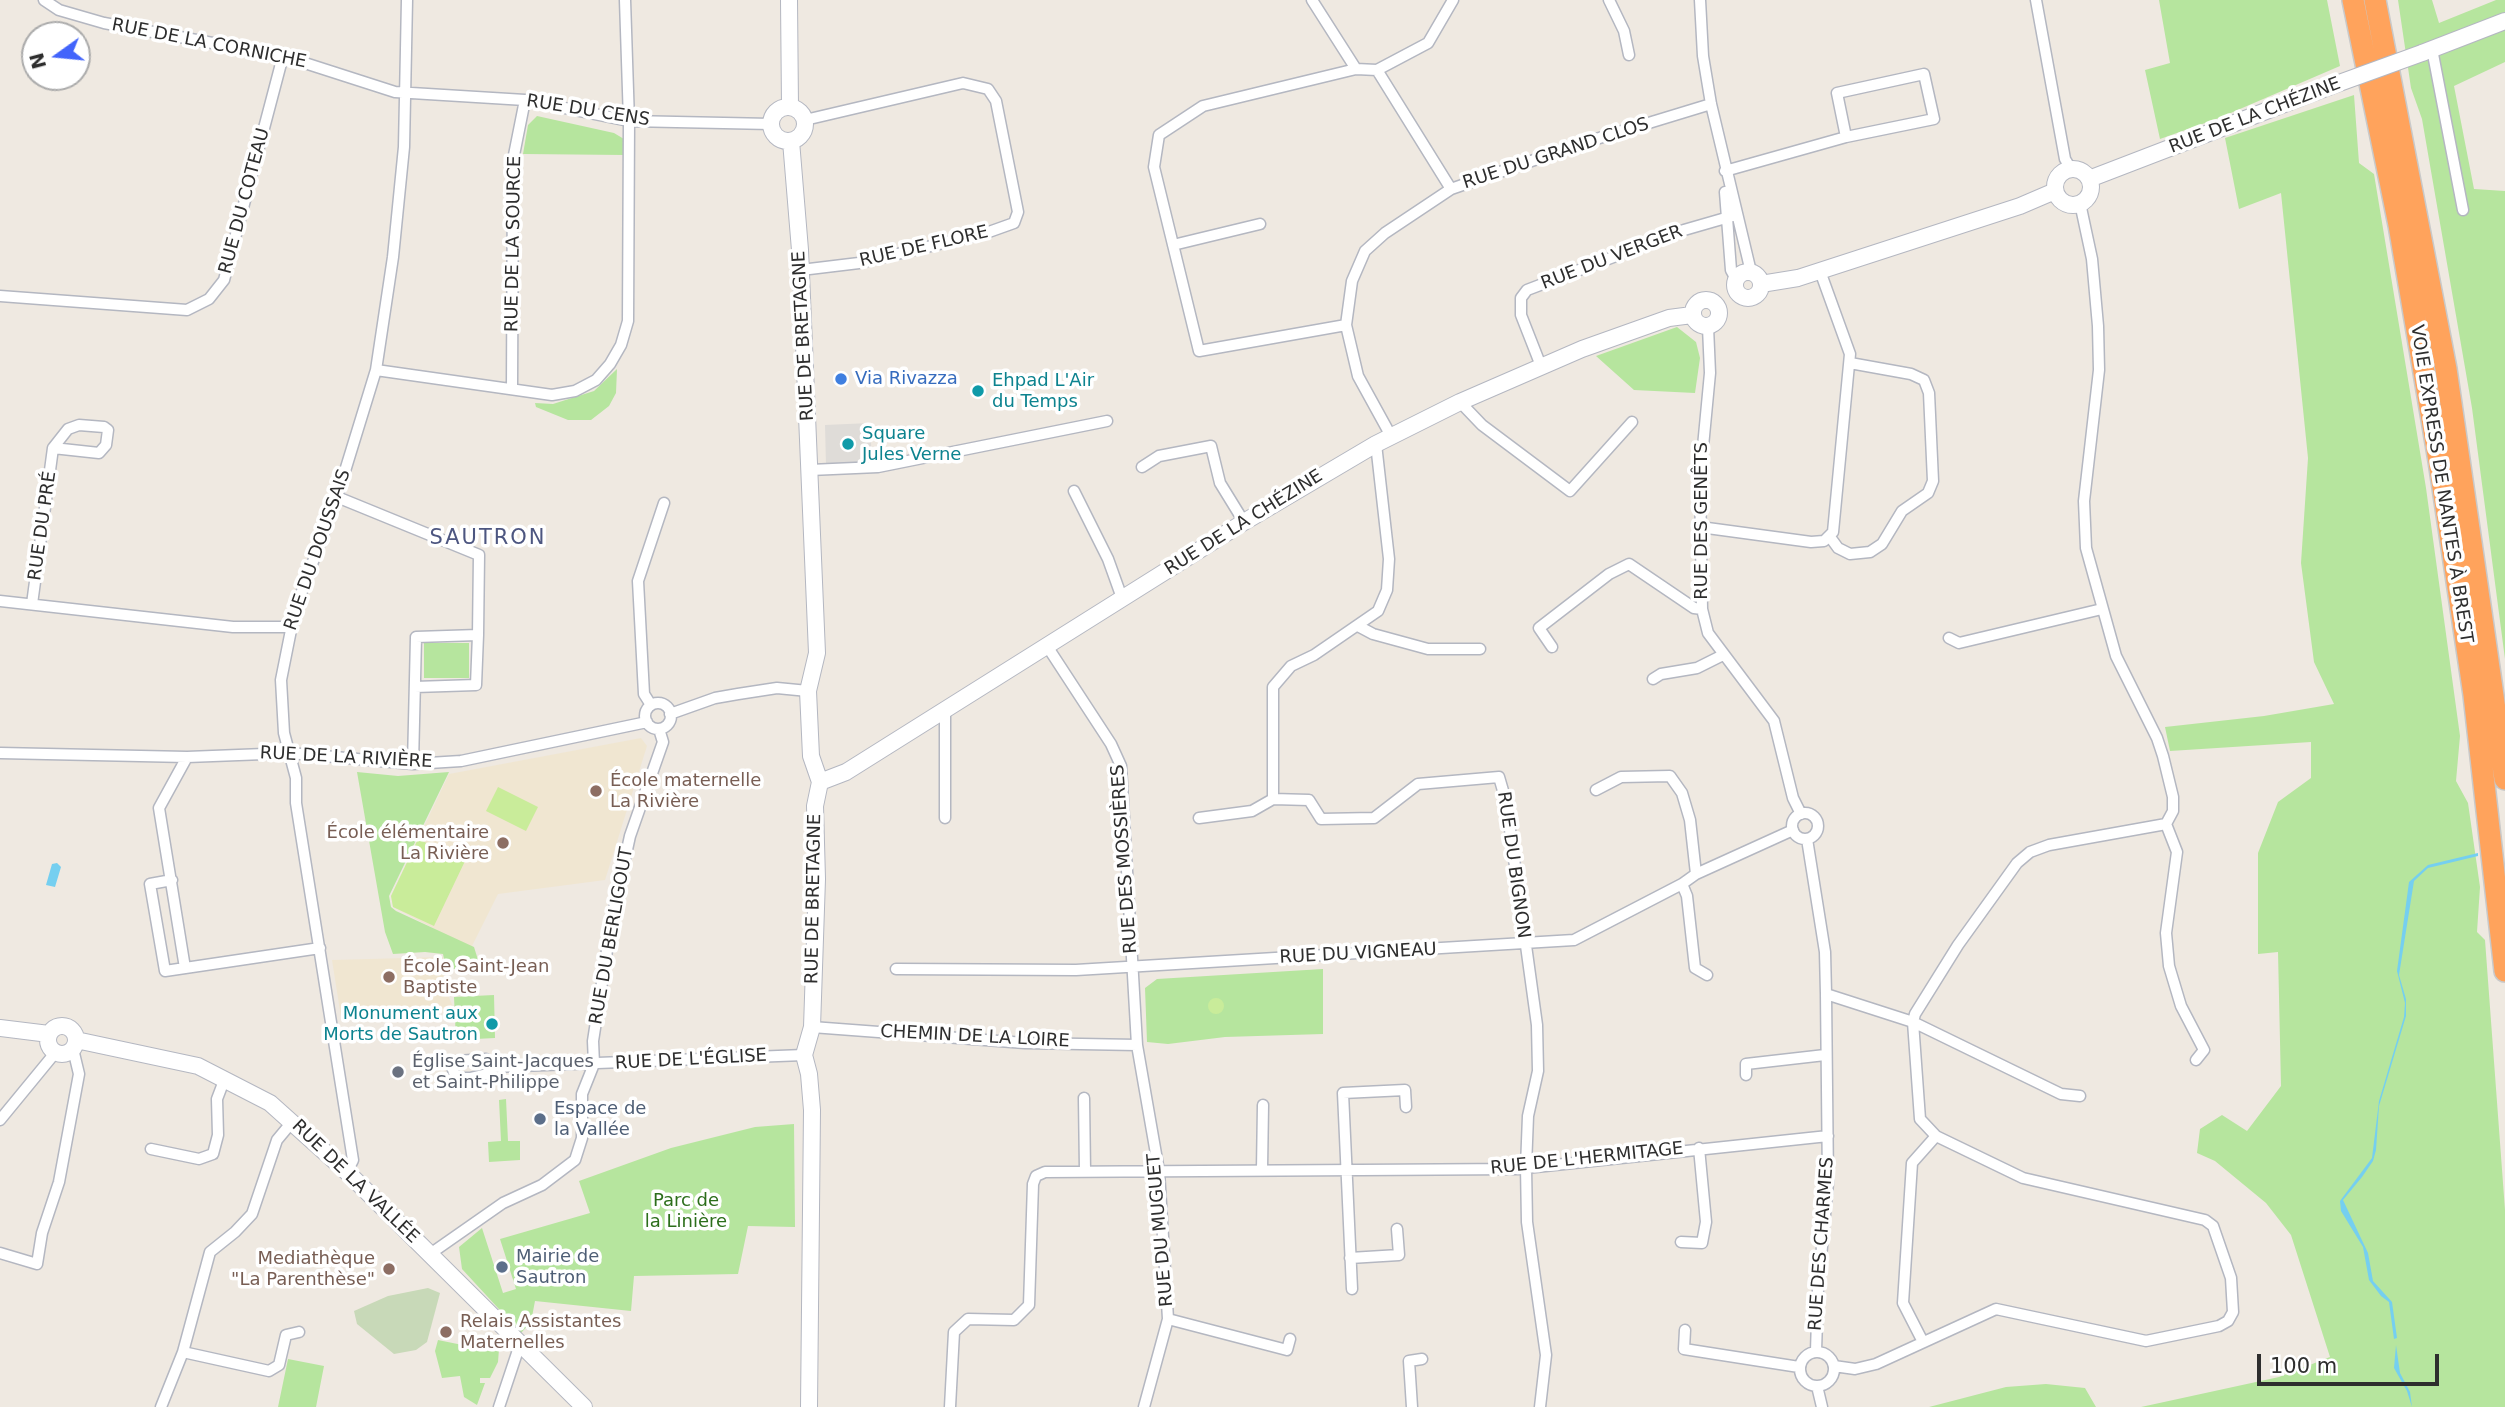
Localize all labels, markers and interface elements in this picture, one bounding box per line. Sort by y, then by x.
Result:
street label: RUE DE LA CORNICHE [110,15,308,73]
north arrow [21,21,91,91]
text: N [25,50,50,71]
street label: RUE DE LA CHÉZINE [2166,73,2344,159]
street label: RUE DU CENS [525,91,651,131]
street label: RUE DU GRAND CLOS [1460,114,1652,194]
street label: RUE DU COTEAU [215,126,275,276]
street label: RUE DE LA SOURCE [502,156,526,332]
street label: RUE DU VERGER [1538,221,1686,295]
street label: RUE DE FLORE [857,222,991,272]
street label: RUE DE BRETAGNE [789,250,819,422]
street label: VOIE EXPRESS DE NANTES À BREST [2405,323,2477,645]
place label: Via Rivazza [855,368,958,390]
place label: Ehpad L'Air du Temps [992,370,1094,412]
marker: Via Rivazza [833,371,849,387]
marker: Ehpad L'Air du Temps [970,383,986,399]
place label: Square Jules Verne [862,423,961,466]
marker: Square Jules Verne [840,436,856,452]
street label: RUE DES GENÊTS [1691,442,1713,600]
street label: RUE DE LA CHÉZINE [1161,466,1327,580]
street label: RUE DU DOUSSAIS [280,467,356,633]
street label: RUE DU PRÉ [25,470,61,582]
district label: SAUTRON [430,526,546,552]
street label: RUE DE LA RIVIÈRE [259,743,433,773]
street label: RUE DES MOSSIÈRES [1108,764,1142,954]
place label: École maternelle La Rivière [610,770,761,812]
marker: École maternelle La Rivière [588,783,604,799]
street label: RUE DU BIGNON [1492,790,1534,940]
street label: RUE DE BRETAGNE [802,814,826,984]
place label: École élémentaire La Rivière [327,822,489,864]
marker: École élémentaire La Rivière [495,835,511,851]
street label: RUE DU BERLIGOUT [586,846,638,1026]
street label: RUE DU VIGNEAU [1279,939,1437,969]
place label: École Saint-Jean Baptiste [403,956,549,998]
marker: École Saint-Jean Baptiste [381,969,397,985]
place label: Monument aux Morts de Sautron [323,1003,478,1046]
marker: Monument aux Morts de Sautron [484,1016,500,1032]
street label: CHEMIN DE LA LOIRE [880,1021,1070,1053]
street label: RUE DE L'ÉGLISE [614,1045,768,1075]
place label: Église Saint-Jacques et Saint-Philippe [412,1051,594,1094]
marker: Église Saint-Jacques et Saint-Philippe [390,1064,406,1080]
place label: Espace de la Vallée [554,1098,646,1140]
marker: Espace de la Vallée [532,1111,548,1127]
street label: RUE DE LA VALLÉE [287,1116,423,1248]
street label: RUE DE L'HERMITAGE [1489,1138,1685,1180]
street label: RUE DU MUGUET [1144,1152,1178,1308]
street label: RUE DES CHARMES [1805,1156,1839,1332]
park label: Parc de la Linière [645,1190,727,1232]
place label: Mairie de Sautron [516,1246,599,1288]
place label: Mediathèque "La Parenthèse" [231,1248,375,1290]
marker: Mairie de Sautron [494,1259,510,1275]
marker: Mediathèque "La Parenthèse" [381,1261,397,1277]
place label: Relais Assistantes Maternelles [460,1311,621,1354]
marker: Relais Assistantes Maternelles [438,1324,454,1340]
scale bar [2260,1340,2442,1384]
text: 100 m [2270,1354,2337,1378]

